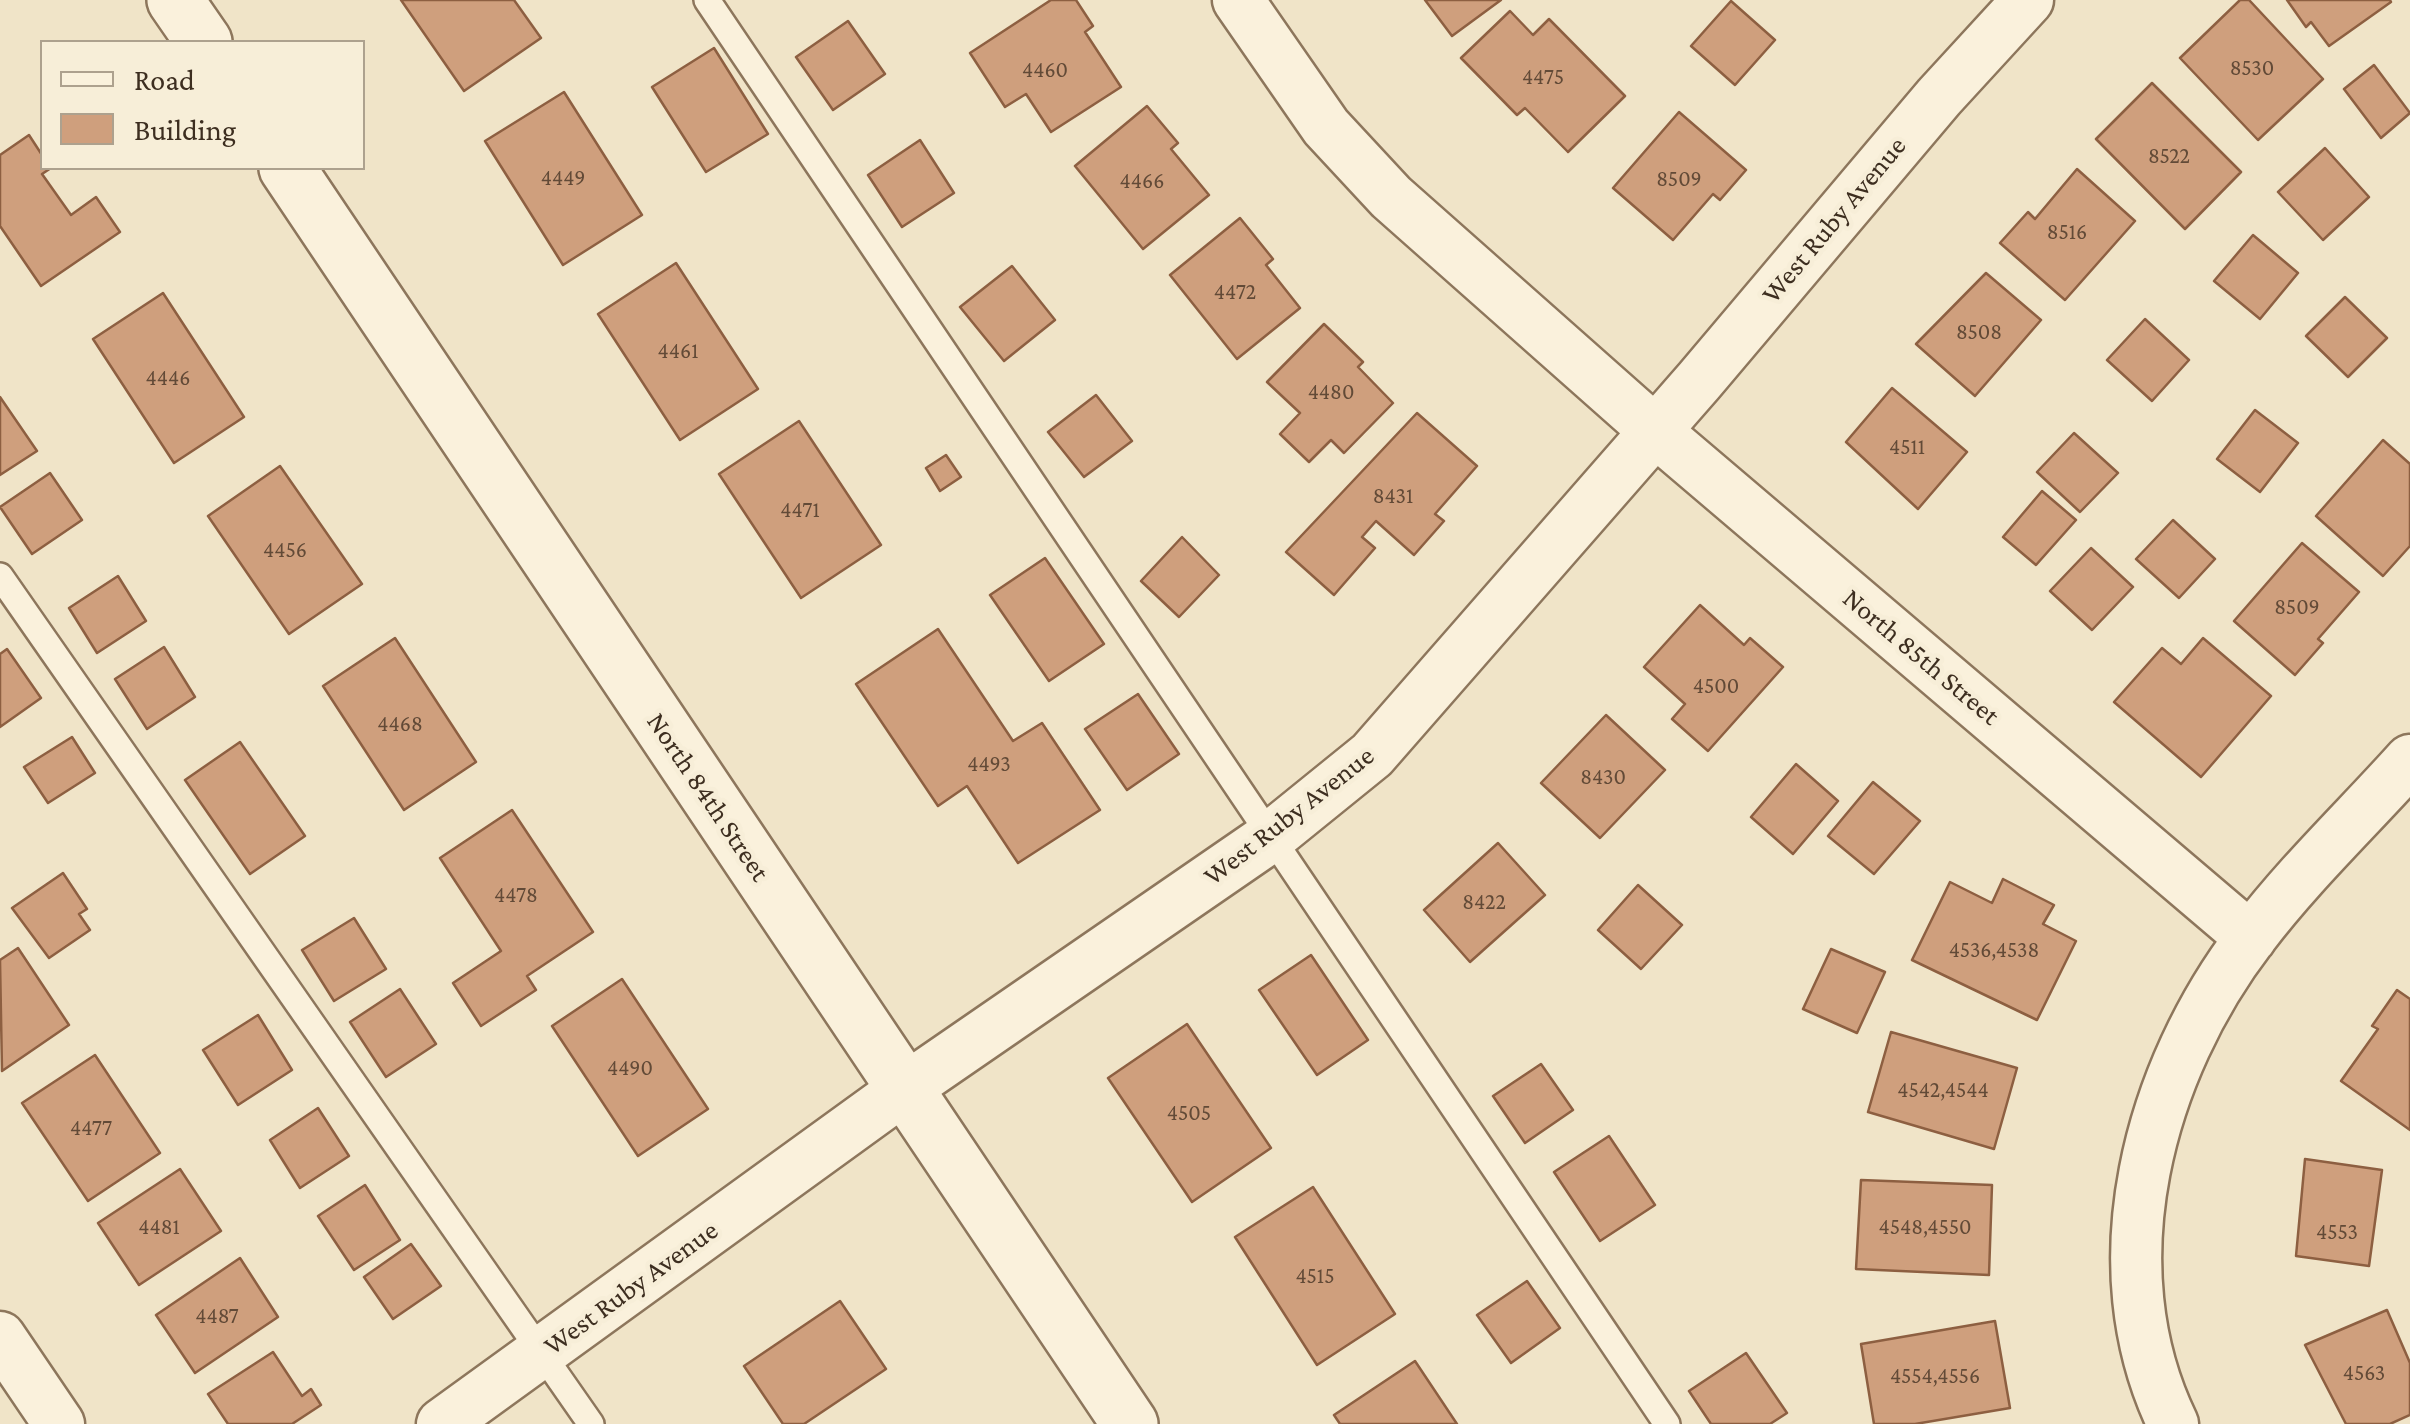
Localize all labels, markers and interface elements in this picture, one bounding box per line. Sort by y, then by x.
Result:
legend [40,40,365,170]
house number: 8530 [2230,55,2274,81]
house number: 4460 [1022,57,1068,83]
text: Road [134,63,195,96]
house number: 4475 [1522,64,1564,90]
text: Building [134,113,236,146]
street label: West Ruby Avenue [1754,130,1914,310]
house number: 8522 [2148,143,2190,169]
house number: 4449 [541,165,585,191]
house number: 8509 [1656,166,1702,192]
house number: 4466 [1120,168,1164,194]
house number: 8516 [2047,219,2087,245]
house number: 4472 [1214,279,1256,305]
house number: 8508 [1956,319,2002,345]
house number: 4461 [658,338,698,364]
house number: 4446 [146,365,190,391]
house number: 4480 [1308,379,1354,405]
house number: 4511 [1889,434,1925,460]
house number: 8431 [1373,483,1413,509]
house number: 4471 [780,497,820,523]
house number: 4456 [263,537,307,563]
street label: North 85th Street [1836,582,2006,732]
house number: 8509 [2274,594,2320,620]
house number: 4500 [1693,673,1739,699]
street label: North 84th Street [639,706,777,888]
house number: 4468 [377,711,423,737]
street label: West Ruby Avenue [1197,739,1381,893]
house number: 4493 [967,751,1011,777]
house number: 8430 [1580,764,1626,790]
house number: 4478 [494,882,538,908]
house number: 8422 [1462,889,1506,915]
house number: 4536,4538 [1949,937,2039,963]
house number: 4490 [607,1055,653,1081]
house number: 4542,4544 [1897,1077,1989,1103]
house number: 4505 [1167,1100,1211,1126]
house number: 4477 [70,1115,112,1141]
street label: West Ruby Avenue [537,1213,725,1363]
house number: 4481 [138,1214,180,1240]
house number: 4548,4550 [1879,1214,1971,1240]
house number: 4553 [2316,1219,2358,1245]
house number: 4515 [1295,1263,1335,1289]
house number: 4487 [195,1303,239,1329]
house number: 4563 [2343,1360,2385,1386]
house number: 4554,4556 [1890,1363,1980,1389]

